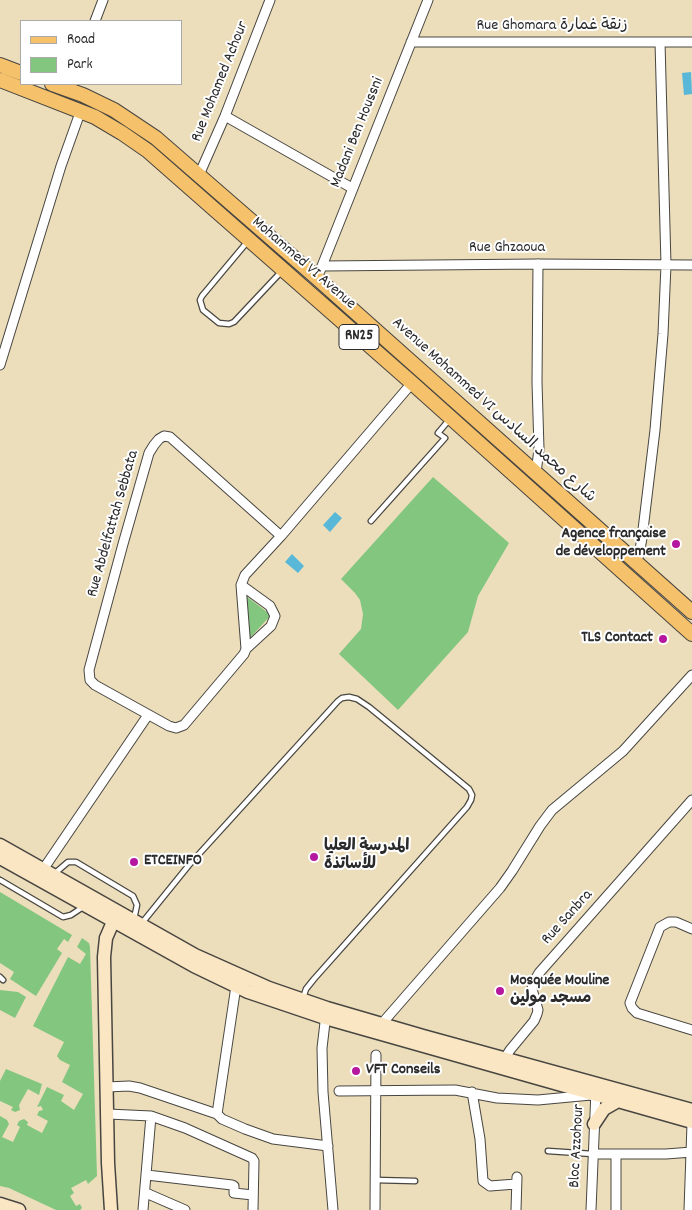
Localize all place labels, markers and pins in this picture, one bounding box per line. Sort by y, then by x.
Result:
place label: Agence française de développement [556,525,666,563]
marker: Agence française de développement [670,538,682,550]
place label: TLS Contact [581,629,653,649]
marker: TLS Contact [657,633,669,645]
place label: المدرسة العليا للأساتذة [324,838,409,876]
marker: المدرسة العليا للأساتذة [308,851,320,863]
place label: ETCEINFO [144,852,202,872]
marker: ETCEINFO [128,856,140,868]
place label: Mosquée Mouline مسجد مولين [510,972,609,1010]
marker: Mosquée Mouline مسجد مولين [494,985,506,997]
place label: VFT Conseils [366,1061,441,1081]
marker: VFT Conseils [350,1065,362,1077]

